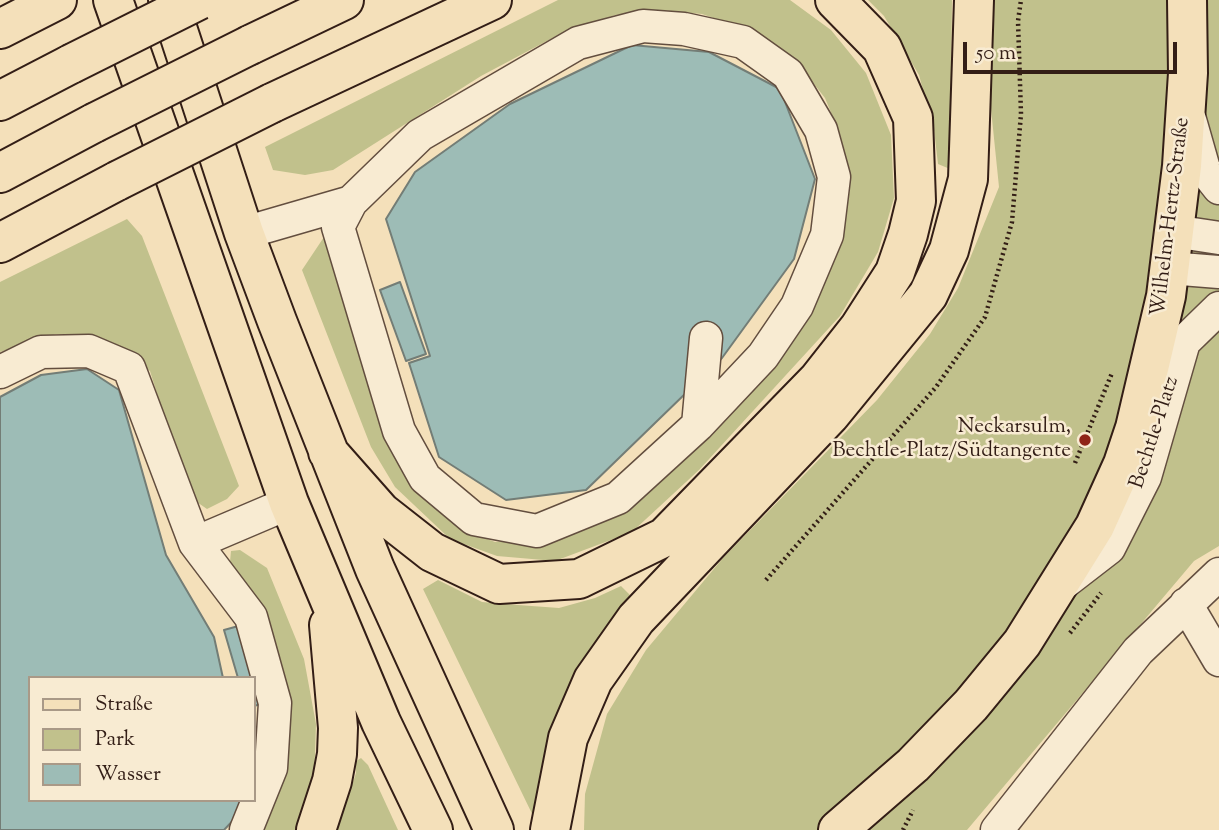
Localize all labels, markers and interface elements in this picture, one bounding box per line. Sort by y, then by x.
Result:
scale bar [967,28,1180,72]
text: 50 m [976,39,1016,69]
street label: Wilhelm-Hertz-Straße [1147,116,1197,318]
street label: Bechtle-Platz [1126,374,1186,492]
place label: Neckarsulm, Bechtle-Platz/Südtangente [832,415,1071,465]
marker: Neckarsulm, Bechtle-Platz/Südtangente [1077,432,1093,448]
legend [28,676,256,802]
text: Straße [95,690,153,720]
text: Park [95,725,135,755]
text: Wasser [95,760,161,790]

